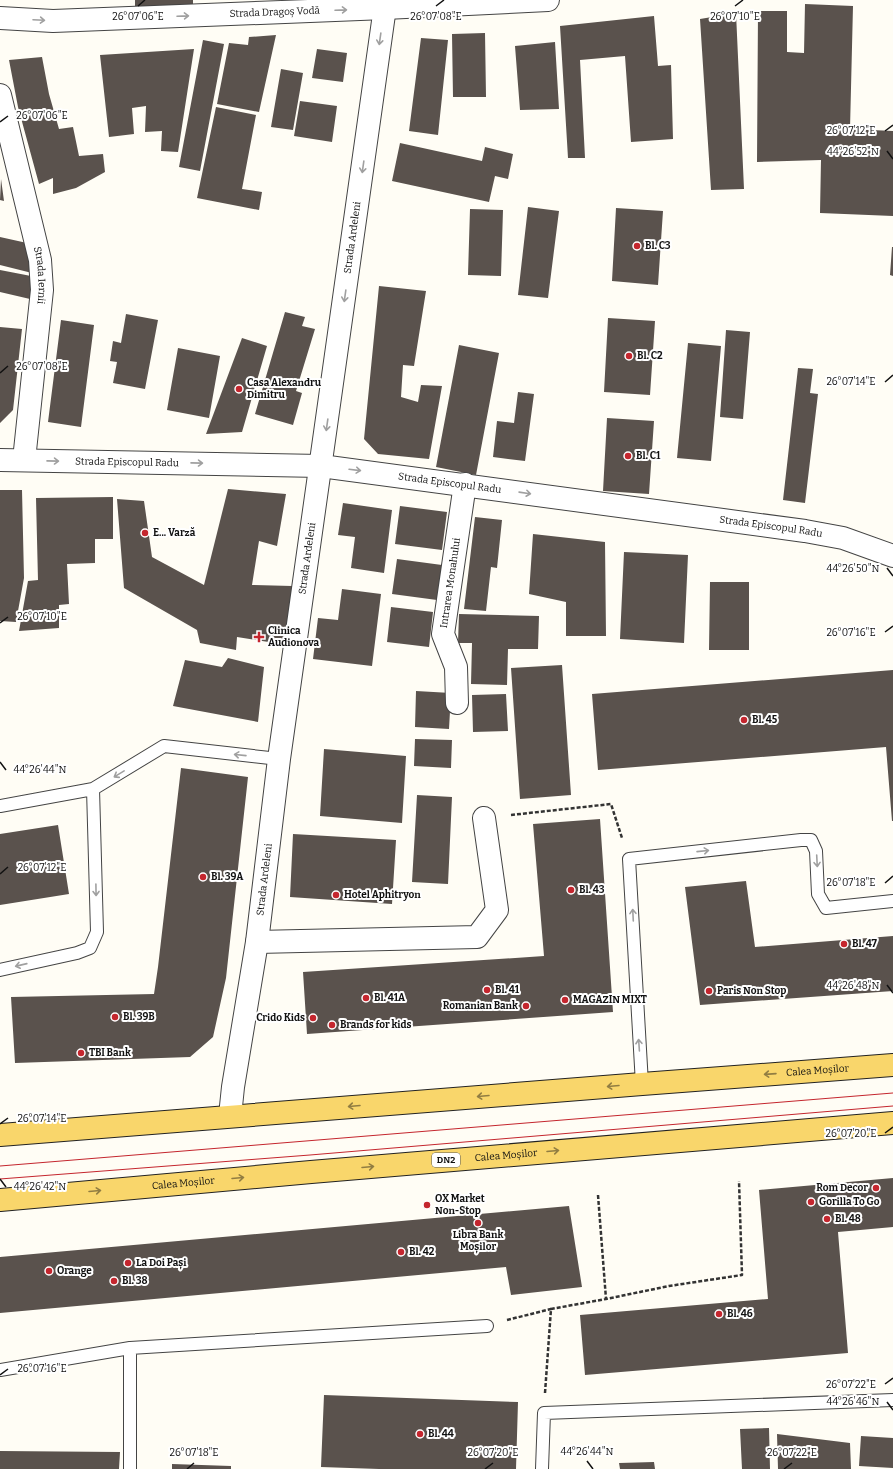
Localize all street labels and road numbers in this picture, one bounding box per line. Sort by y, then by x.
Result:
street label: Strada Dragoș Vodă [229,4,321,20]
street label: Strada Ardeleni [341,201,364,274]
street label: Strada Iernii [31,245,48,305]
street label: Strada Episcopul Radu [75,455,179,469]
street label: Strada Episcopul Radu [397,470,502,496]
street label: Strada Episcopul Radu [719,514,823,540]
street label: Strada Ardeleni [296,522,318,595]
street label: Intrarea Monahului [438,537,463,629]
street label: Strada Ardeleni [254,843,275,916]
street label: Calea Moșilor [786,1062,850,1079]
street label: Calea Moșilor [474,1147,539,1164]
road number: DN2 [432,1153,460,1167]
street label: Calea Moșilor [151,1175,216,1192]

